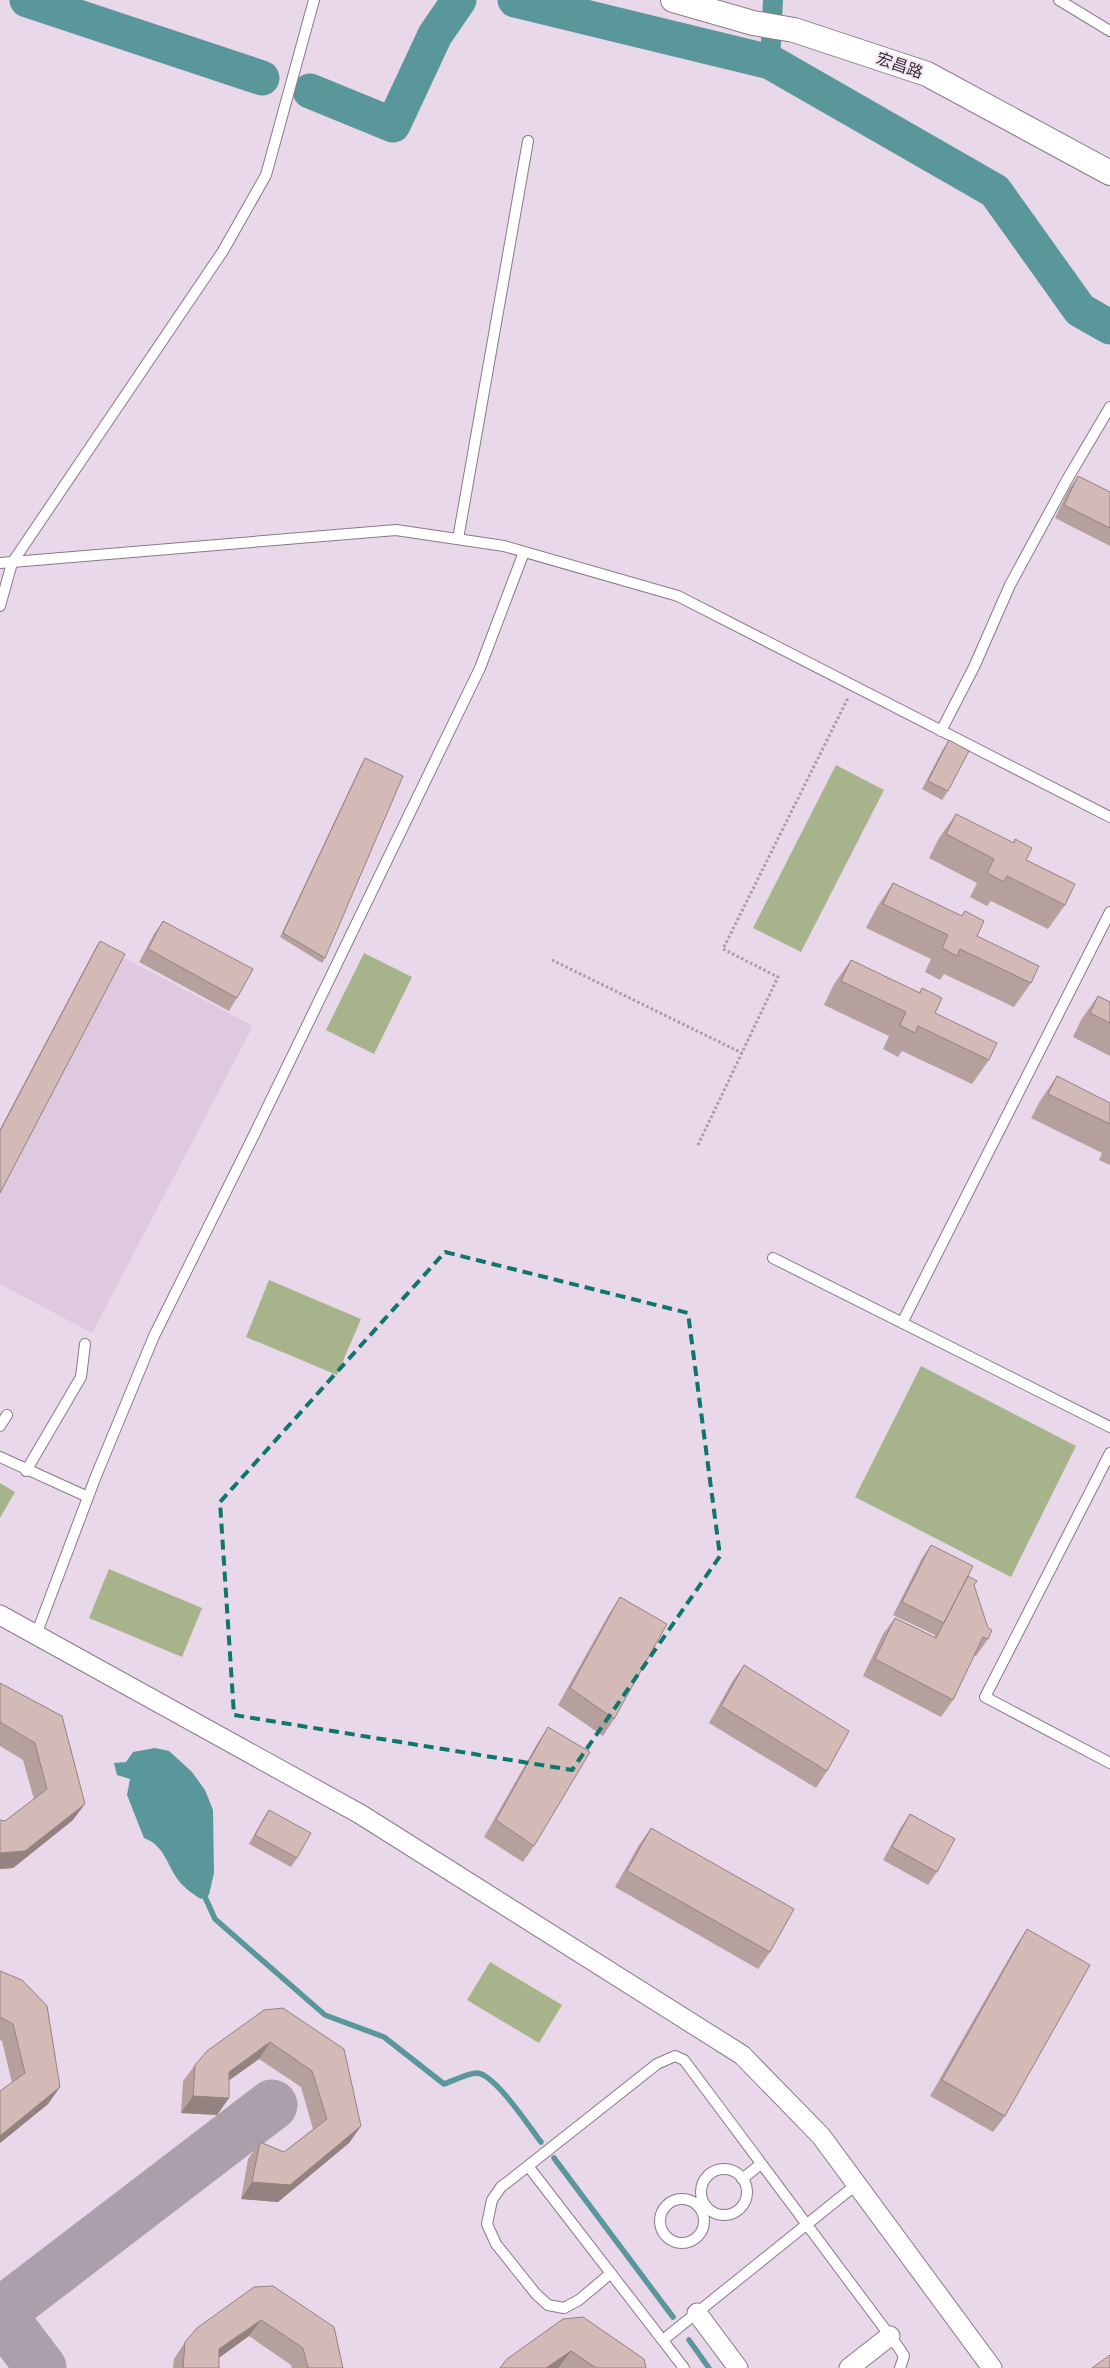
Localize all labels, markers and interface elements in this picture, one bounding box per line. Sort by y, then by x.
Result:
street label: 宏昌路 [874,48,926,82]

